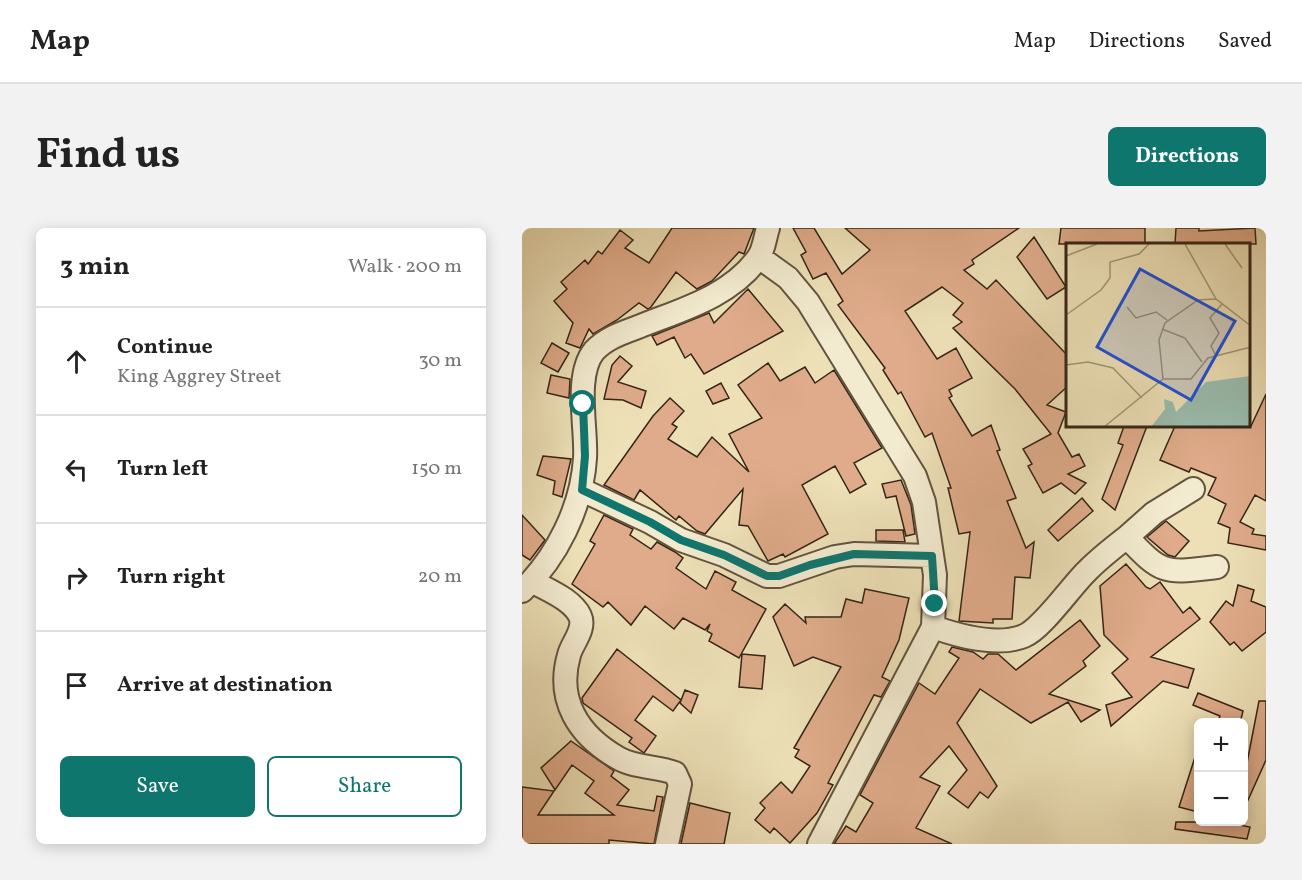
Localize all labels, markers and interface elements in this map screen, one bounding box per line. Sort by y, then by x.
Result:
text: Map [30,22,90,61]
text: Map [1014,27,1056,56]
text: Directions [1089,27,1185,56]
text: Saved [1218,27,1272,56]
text: Find us [36,127,180,186]
button: Directions [1108,127,1266,186]
inset map [1066,243,1251,428]
text: 3 min [60,249,130,285]
text: Walk · 200 m [348,253,462,281]
text: Continue [117,332,213,363]
icon: ahead [60,345,93,378]
text: 30 m [418,347,462,375]
text: King Aggrey Street [117,363,282,391]
route start [569,390,595,416]
icon: left [60,453,93,486]
text: Turn left [117,454,208,485]
text: 150 m [411,455,462,483]
icon: right [60,561,93,594]
text: Turn right [117,562,225,593]
text: 20 m [418,563,462,591]
route end [921,590,947,616]
icon: arrive [60,669,93,702]
text: Arrive at destination [117,670,333,701]
map controls [1194,718,1248,826]
button: + [1194,718,1248,772]
button: Save [60,756,255,817]
button: Share [267,756,462,817]
button: − [1194,772,1248,826]

